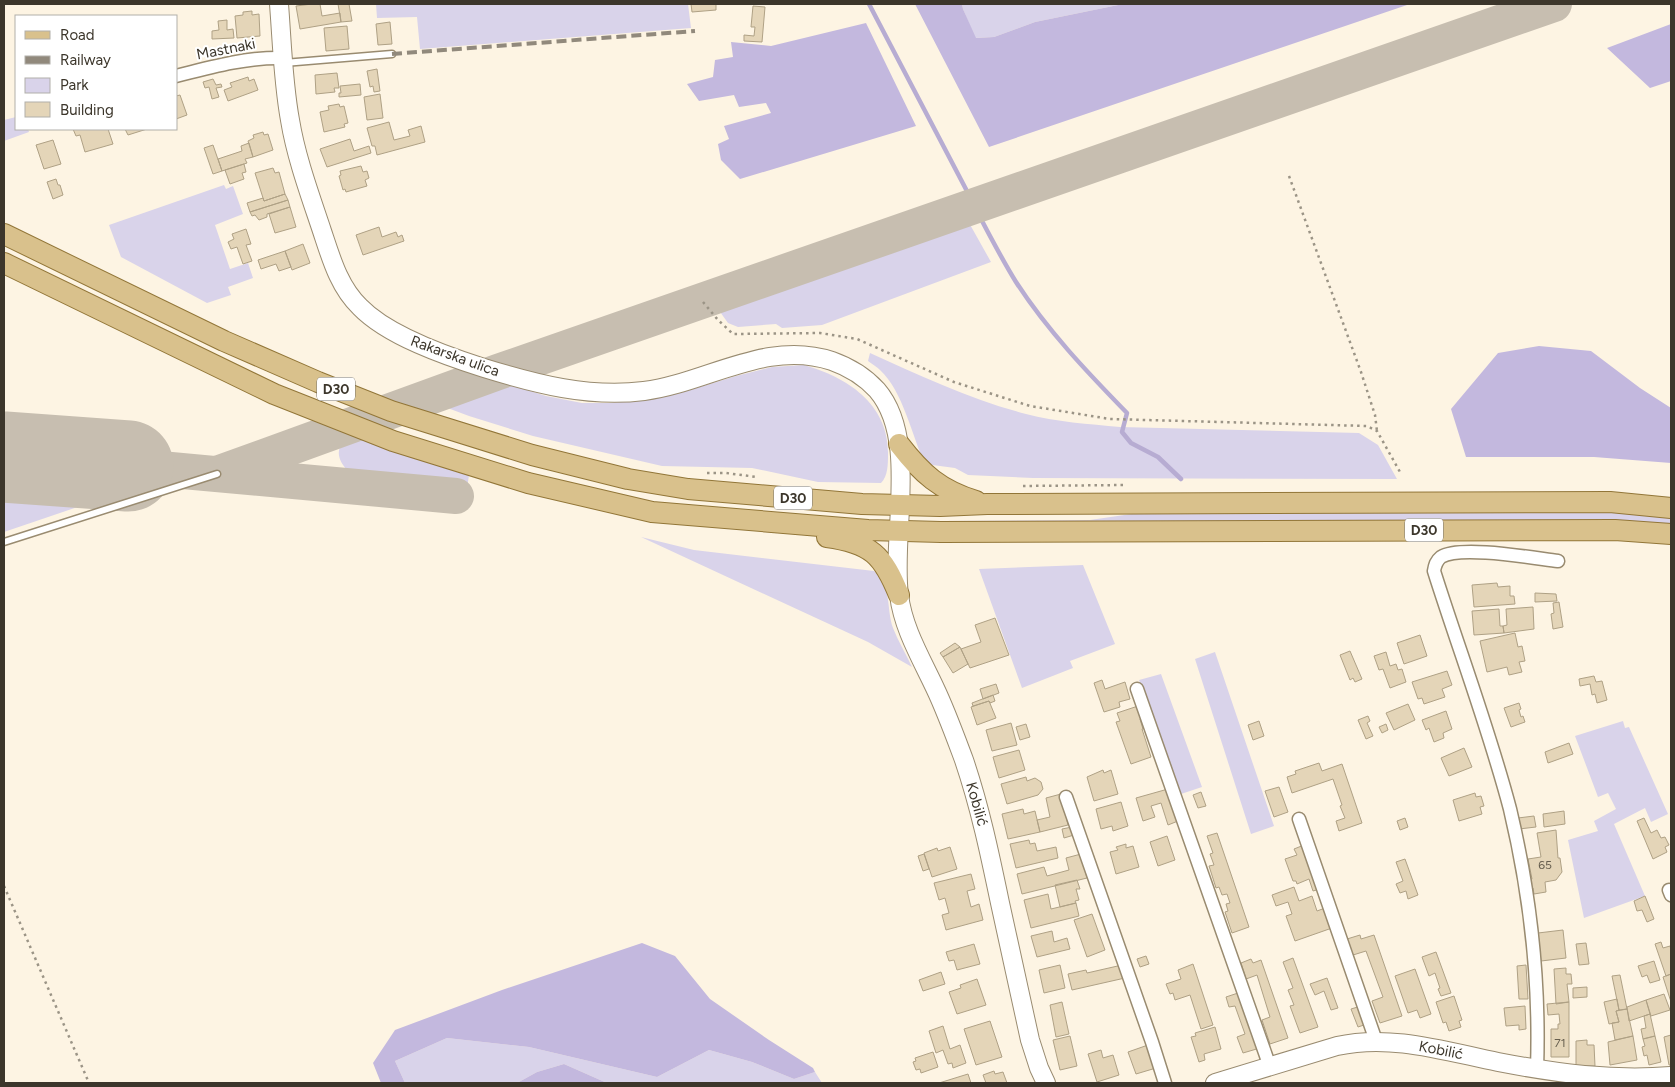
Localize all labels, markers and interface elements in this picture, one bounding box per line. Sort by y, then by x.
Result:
legend [15,15,178,130]
text: Road [60,26,95,44]
street label: Mastnaki [195,34,257,64]
text: Railway [60,51,111,69]
text: Park [60,76,89,94]
text: Building [60,101,114,119]
street label: Rakarska ulica [408,332,502,380]
road number: D30 [317,378,355,400]
road number: D30 [774,486,812,509]
road number: D30 [1405,518,1443,542]
street label: Kobilić [962,780,992,828]
house number: 65 [1538,858,1552,872]
house number: 71 [1554,1036,1566,1050]
street label: Kobilić [1417,1037,1465,1063]

